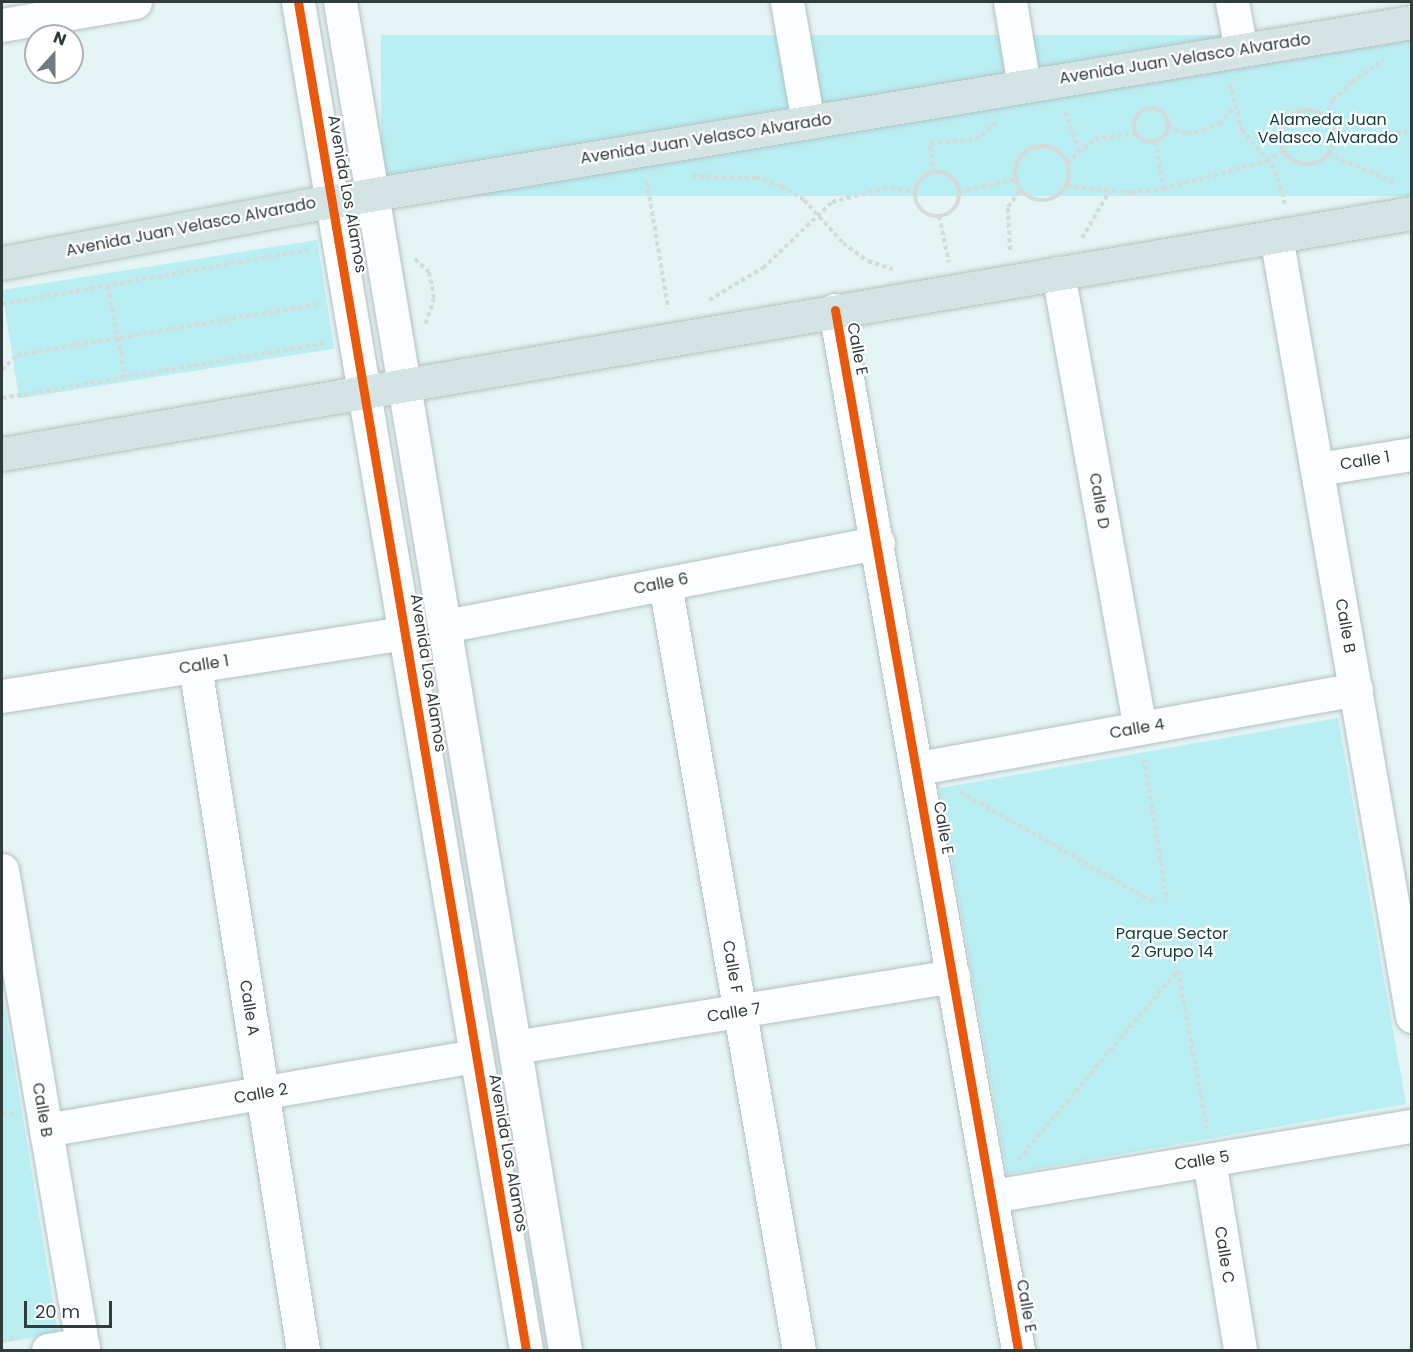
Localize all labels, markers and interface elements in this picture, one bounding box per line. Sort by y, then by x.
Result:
north arrow [24,24,84,84]
text: N [50,26,70,51]
street label: Avenida Juan Velasco Alvarado [1058,30,1312,88]
street label: Avenida Juan Velasco Alvarado [579,110,833,168]
park label: Alameda Juan Velasco Alvarado [1258,110,1398,148]
street label: Avenida Los Alamos [324,113,370,275]
street label: Avenida Juan Velasco Alvarado [64,193,318,261]
street label: Calle E [842,321,872,377]
street label: Calle 1 [1339,448,1391,474]
street label: Calle D [1085,471,1113,531]
street label: Calle 6 [632,569,690,599]
street label: Avenida Los Alamos [406,592,450,754]
street label: Calle B [1331,597,1359,655]
street label: Calle 1 [178,652,230,678]
street label: Calle 4 [1108,715,1166,743]
street label: Calle E [929,800,957,856]
park label: Parque Sector 2 Grupo 14 [1116,924,1228,962]
street label: Calle F [718,939,746,995]
street label: Calle A [235,979,263,1037]
street label: Calle 7 [706,999,762,1027]
street label: Avenida Los Alamos [485,1072,531,1234]
street label: Calle 2 [233,1080,289,1108]
street label: Calle B [28,1081,56,1139]
street label: Calle 5 [1173,1147,1231,1175]
street label: Calle C [1210,1225,1238,1285]
street label: Calle E [1012,1278,1040,1334]
scale bar [27,1289,116,1327]
text: 20 m [35,1299,80,1324]

